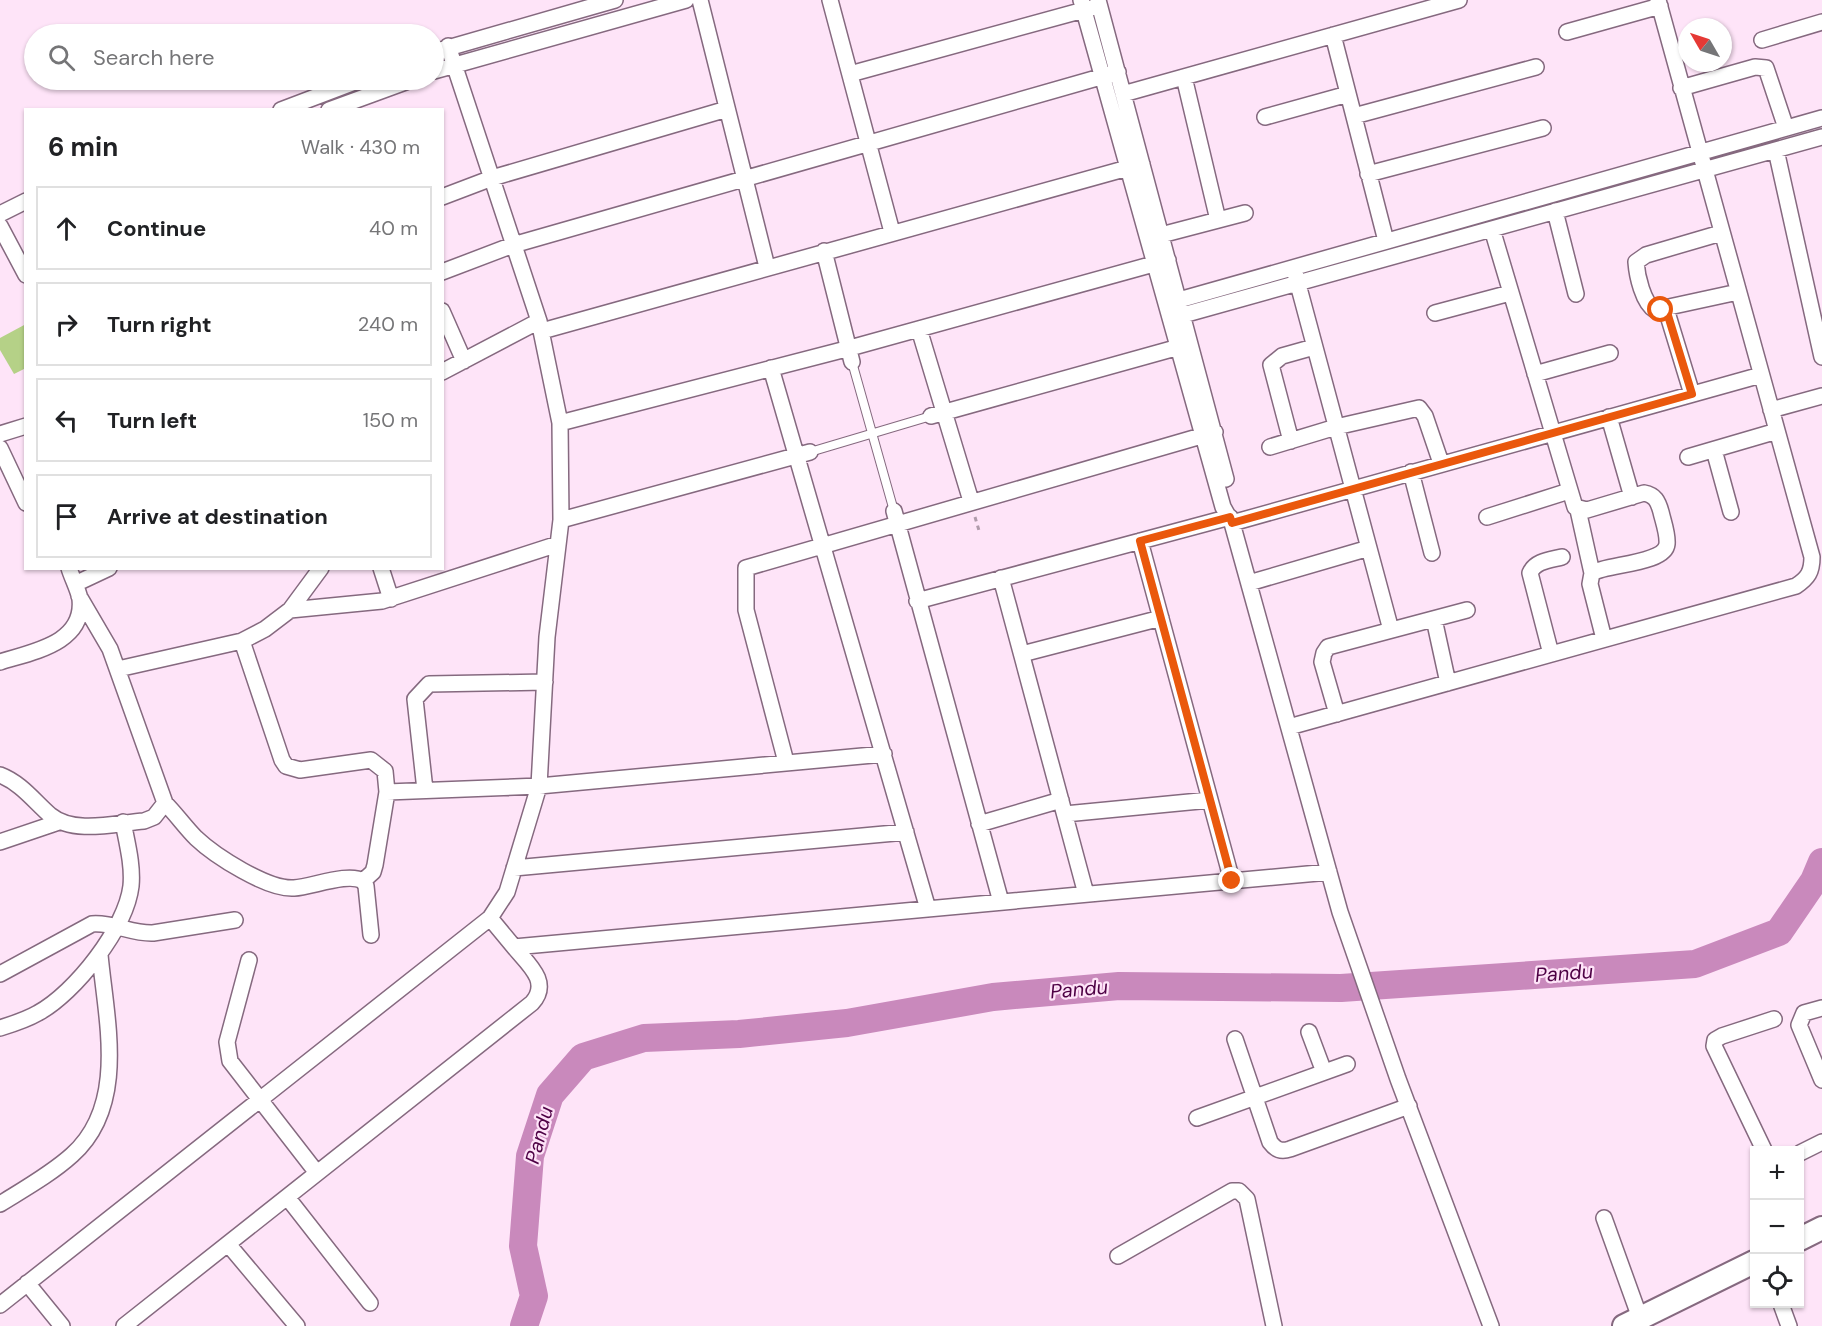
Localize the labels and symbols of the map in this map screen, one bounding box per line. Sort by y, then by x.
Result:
north arrow [1678,18,1732,72]
route start [1647,296,1673,322]
route end [1218,867,1244,893]
water label: Pandu [1534,958,1594,988]
water label: Pandu [1049,974,1109,1004]
water label: Pandu [519,1104,559,1166]

